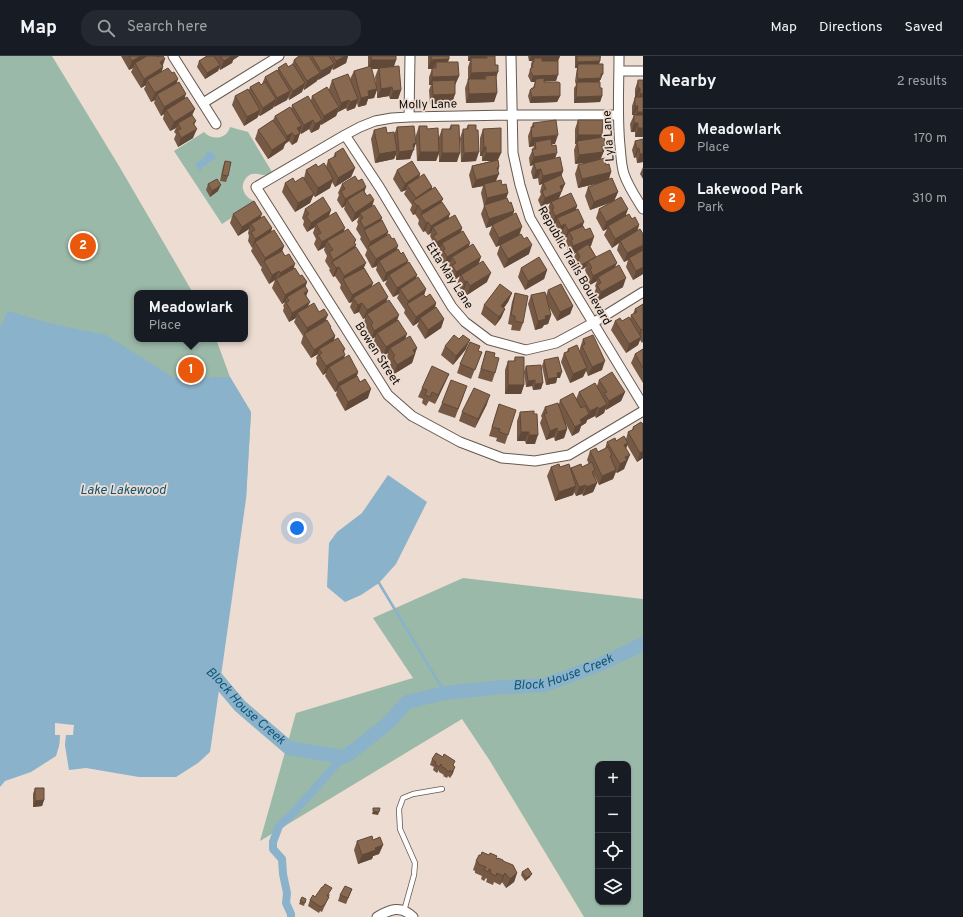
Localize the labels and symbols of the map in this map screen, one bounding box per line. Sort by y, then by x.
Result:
street label: Molly Lane [399,96,457,114]
street label: Lyla Lane [599,110,619,162]
street label: Republic Trails Boulevard [533,204,615,328]
pin: 2 [70,231,96,261]
street label: Etta May Lane [421,240,477,312]
street label: Bowen Street [351,319,403,389]
pin: 1 [178,355,204,385]
water label: Lake Lakewood [80,483,167,499]
your location [287,518,307,538]
water label: Block House Creek [513,651,617,695]
water label: Block House Creek [202,664,289,749]

